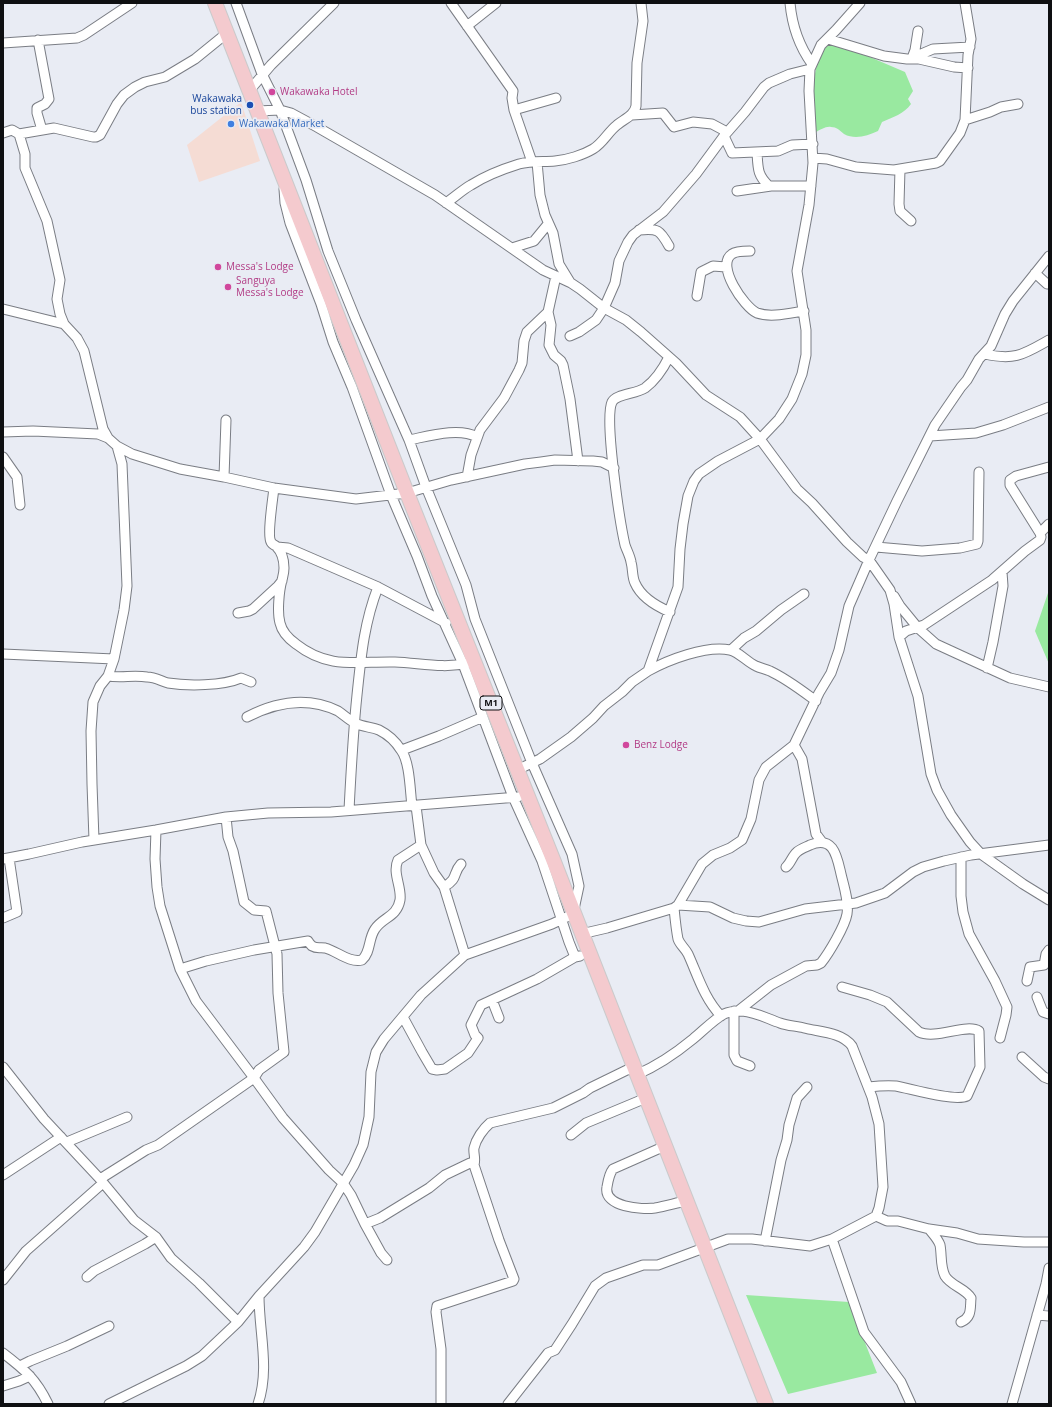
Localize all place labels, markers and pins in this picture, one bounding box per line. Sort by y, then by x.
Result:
place label: Wakawaka Hotel [280,86,357,98]
marker: Wakawaka Hotel [267,87,277,97]
place label: Wakawaka bus station [190,93,242,116]
marker: Wakawaka bus station [245,100,255,110]
place label: Wakawaka Market [239,118,324,130]
marker: Wakawaka Market [226,119,236,129]
place label: Messa's Lodge [226,261,294,273]
marker: Messa's Lodge [213,262,223,272]
place label: Sanguya Messa's Lodge [236,275,304,298]
marker: Sanguya Messa's Lodge [223,282,233,292]
place label: Benz Lodge [634,739,688,751]
marker: Benz Lodge [621,740,631,750]

